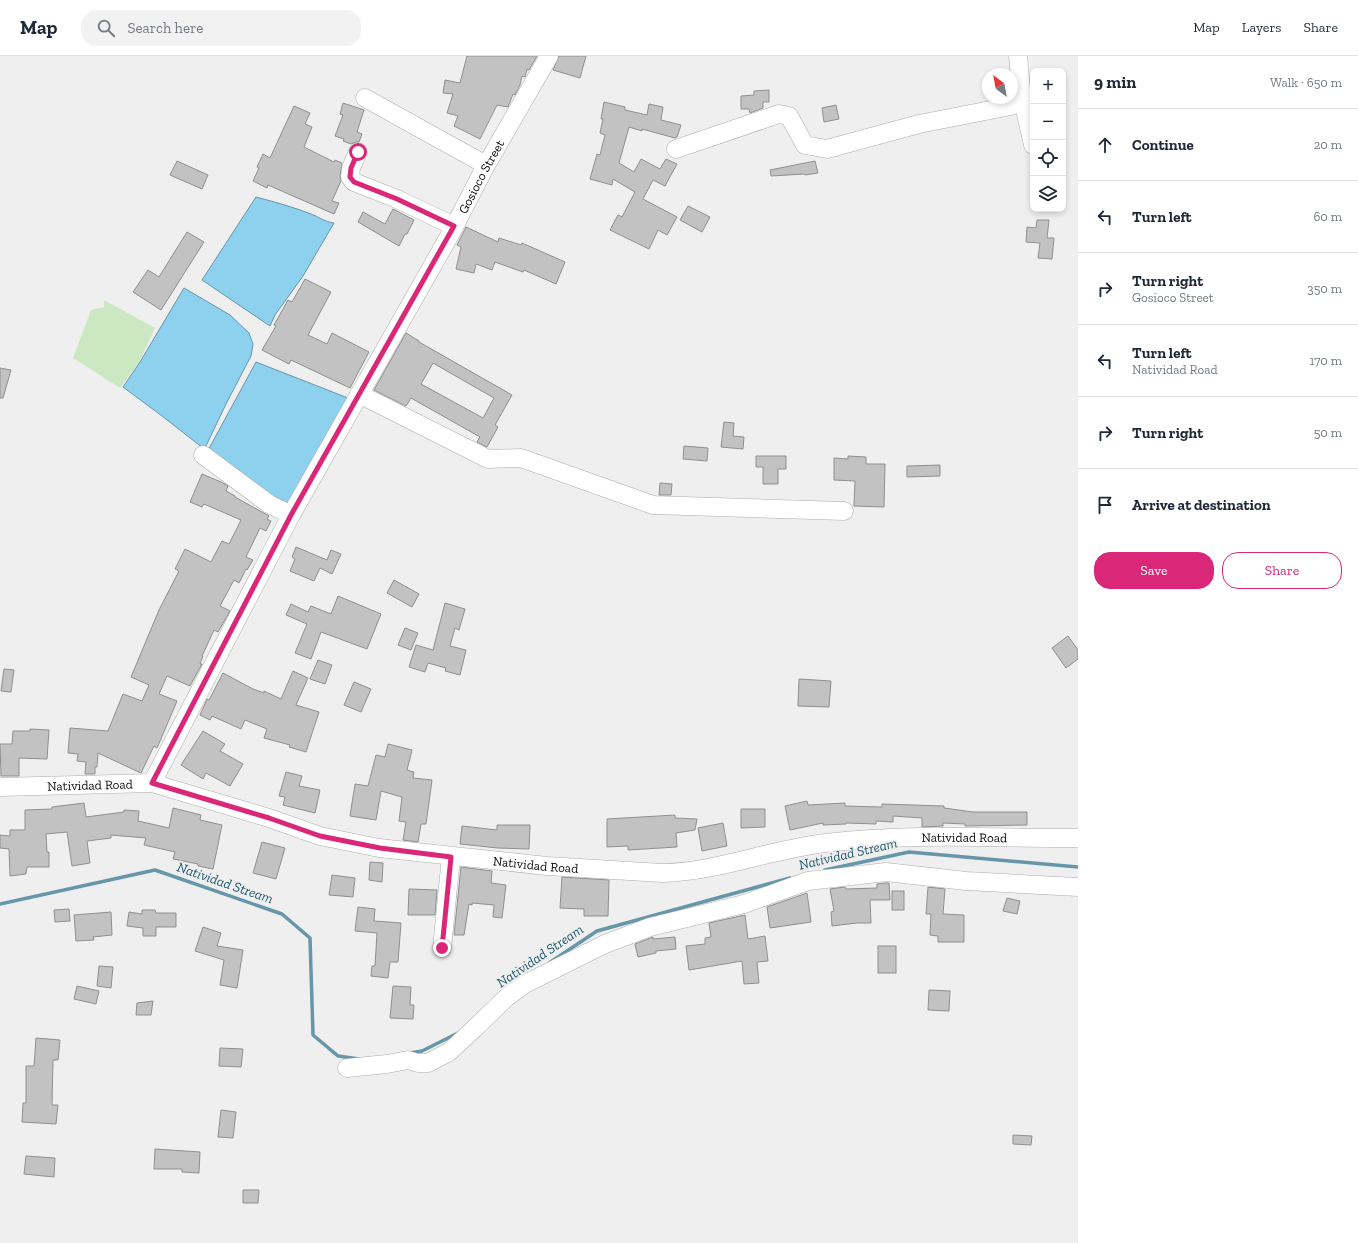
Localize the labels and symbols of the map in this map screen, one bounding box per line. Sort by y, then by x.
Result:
north arrow [982,68,1018,104]
street label: Gosioco Street [455,137,507,216]
route start [349,143,367,161]
street label: Natividad Road [47,776,133,793]
street label: Natividad Road [921,829,1007,845]
water label: Natividad Stream [797,834,899,874]
street label: Natividad Road [492,853,579,875]
water label: Natividad Stream [175,859,275,907]
water label: Natividad Stream [493,921,587,991]
route end [433,939,451,957]

